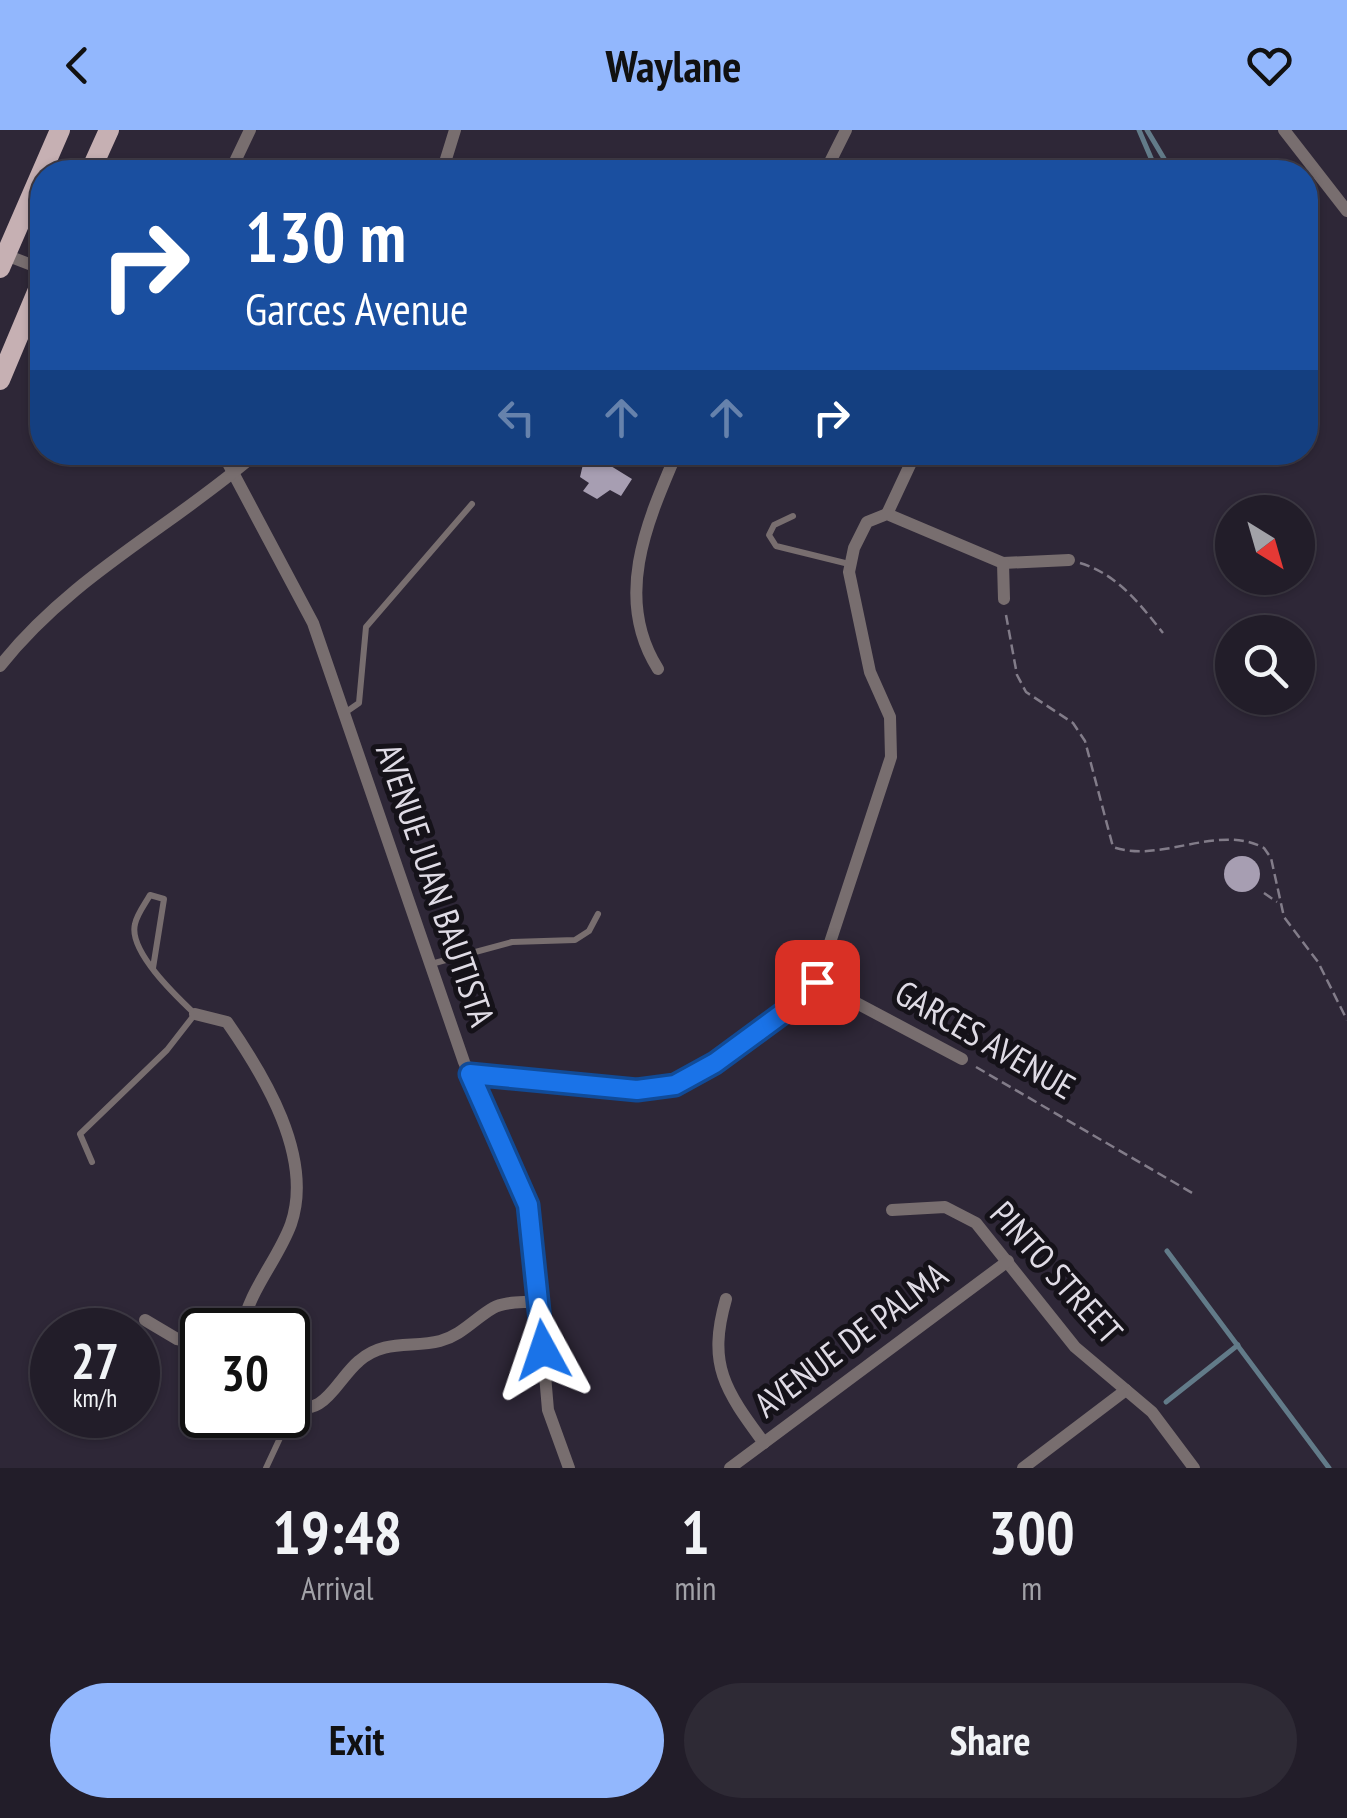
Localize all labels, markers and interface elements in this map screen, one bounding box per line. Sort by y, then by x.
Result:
text: Waylane [606,36,742,94]
icon: back [50,38,105,93]
icon: heart [1242,38,1297,93]
text: 130 m [245,191,406,281]
icon: right [80,200,210,330]
text: Garces Avenue [245,279,469,337]
icon: left [489,390,544,445]
icon: ahead [594,390,649,445]
icon: ahead [699,390,754,445]
icon: right [804,390,859,445]
north arrow [1215,495,1315,595]
map controls [1215,495,1315,715]
button: search [1215,615,1315,715]
street label: AVENUE JUAN BAUTISTA [366,737,506,1032]
pin [775,940,860,1025]
icon: arrive [790,955,845,1010]
street label: GARCES AVENUE [887,969,1084,1109]
street label: PINTO STREET [980,1191,1133,1354]
street label: AVENUE DE PALMA [744,1251,957,1427]
position arrow [491,1298,595,1402]
speed limit sign: 30 [180,1308,310,1438]
text: 27 [71,1328,119,1393]
text: km/h [73,1382,117,1414]
text: 19:48 [272,1493,402,1571]
text: 1 [681,1493,710,1571]
text: 300 [989,1493,1075,1571]
text: Arrival [301,1567,373,1609]
text: min [674,1567,716,1609]
text: m [1021,1567,1042,1609]
button: Exit [50,1683,664,1798]
button: Share [684,1683,1297,1798]

